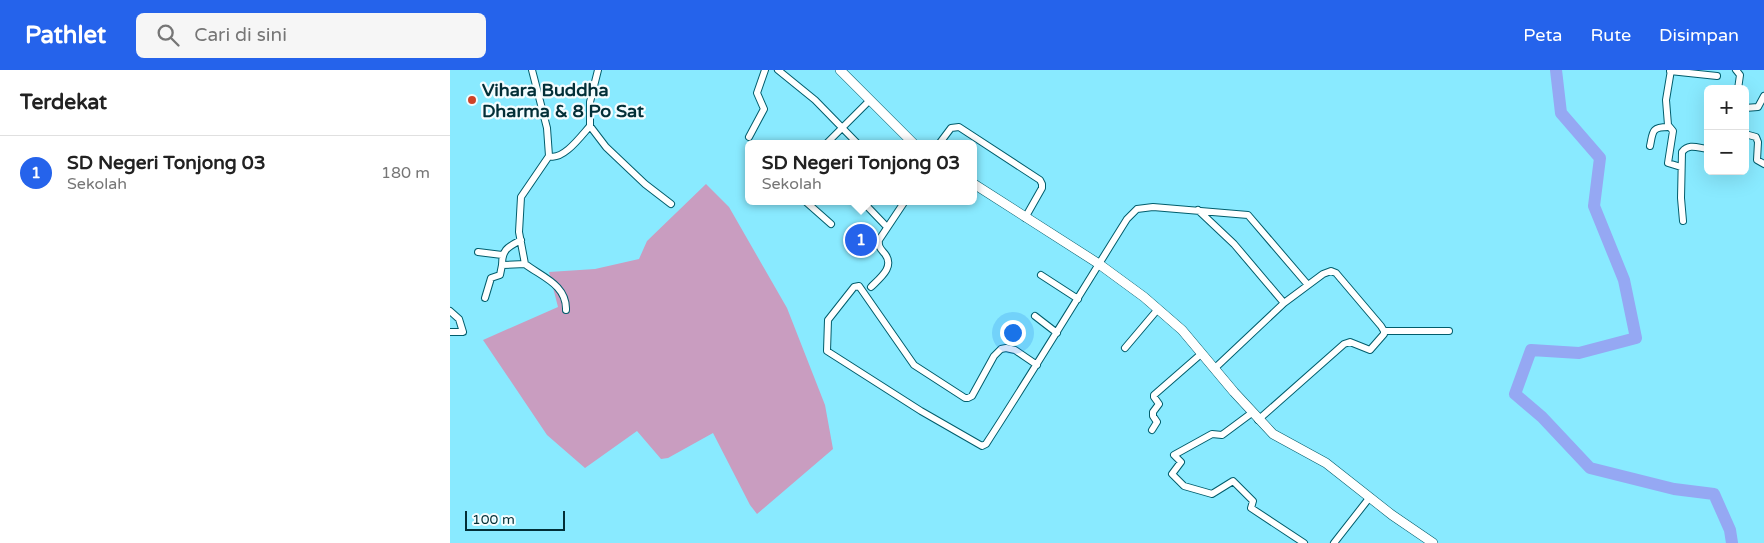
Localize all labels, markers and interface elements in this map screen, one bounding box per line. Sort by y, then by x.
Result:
search box [136,13,486,58]
text: Pathlet [25,21,106,50]
icon: search [154,21,182,49]
text: Cari di sini [194,24,287,46]
text: Peta [1523,24,1562,46]
text: Rute [1590,24,1631,46]
text: Disimpan [1659,24,1739,46]
place label: Vihara Buddha Dharma & 8 Po Sat [482,79,644,122]
map controls [1704,85,1749,175]
button: + [1704,85,1749,130]
text: Terdekat [20,90,107,115]
marker: Vihara Buddha Dharma & 8 Po Sat [466,94,478,106]
button: − [1704,130,1749,175]
popup [745,140,977,205]
text: SD Negeri Tonjong 03 [67,152,266,174]
text: SD Negeri Tonjong 03 [762,152,960,174]
text: 1 [31,163,41,183]
text: 180 m [381,163,430,183]
text: Sekolah [67,174,127,194]
text: Sekolah [762,174,822,194]
pin: 1 [845,221,877,259]
your location [1000,320,1026,346]
scale bar [465,508,565,531]
text: 100 m [472,511,515,528]

